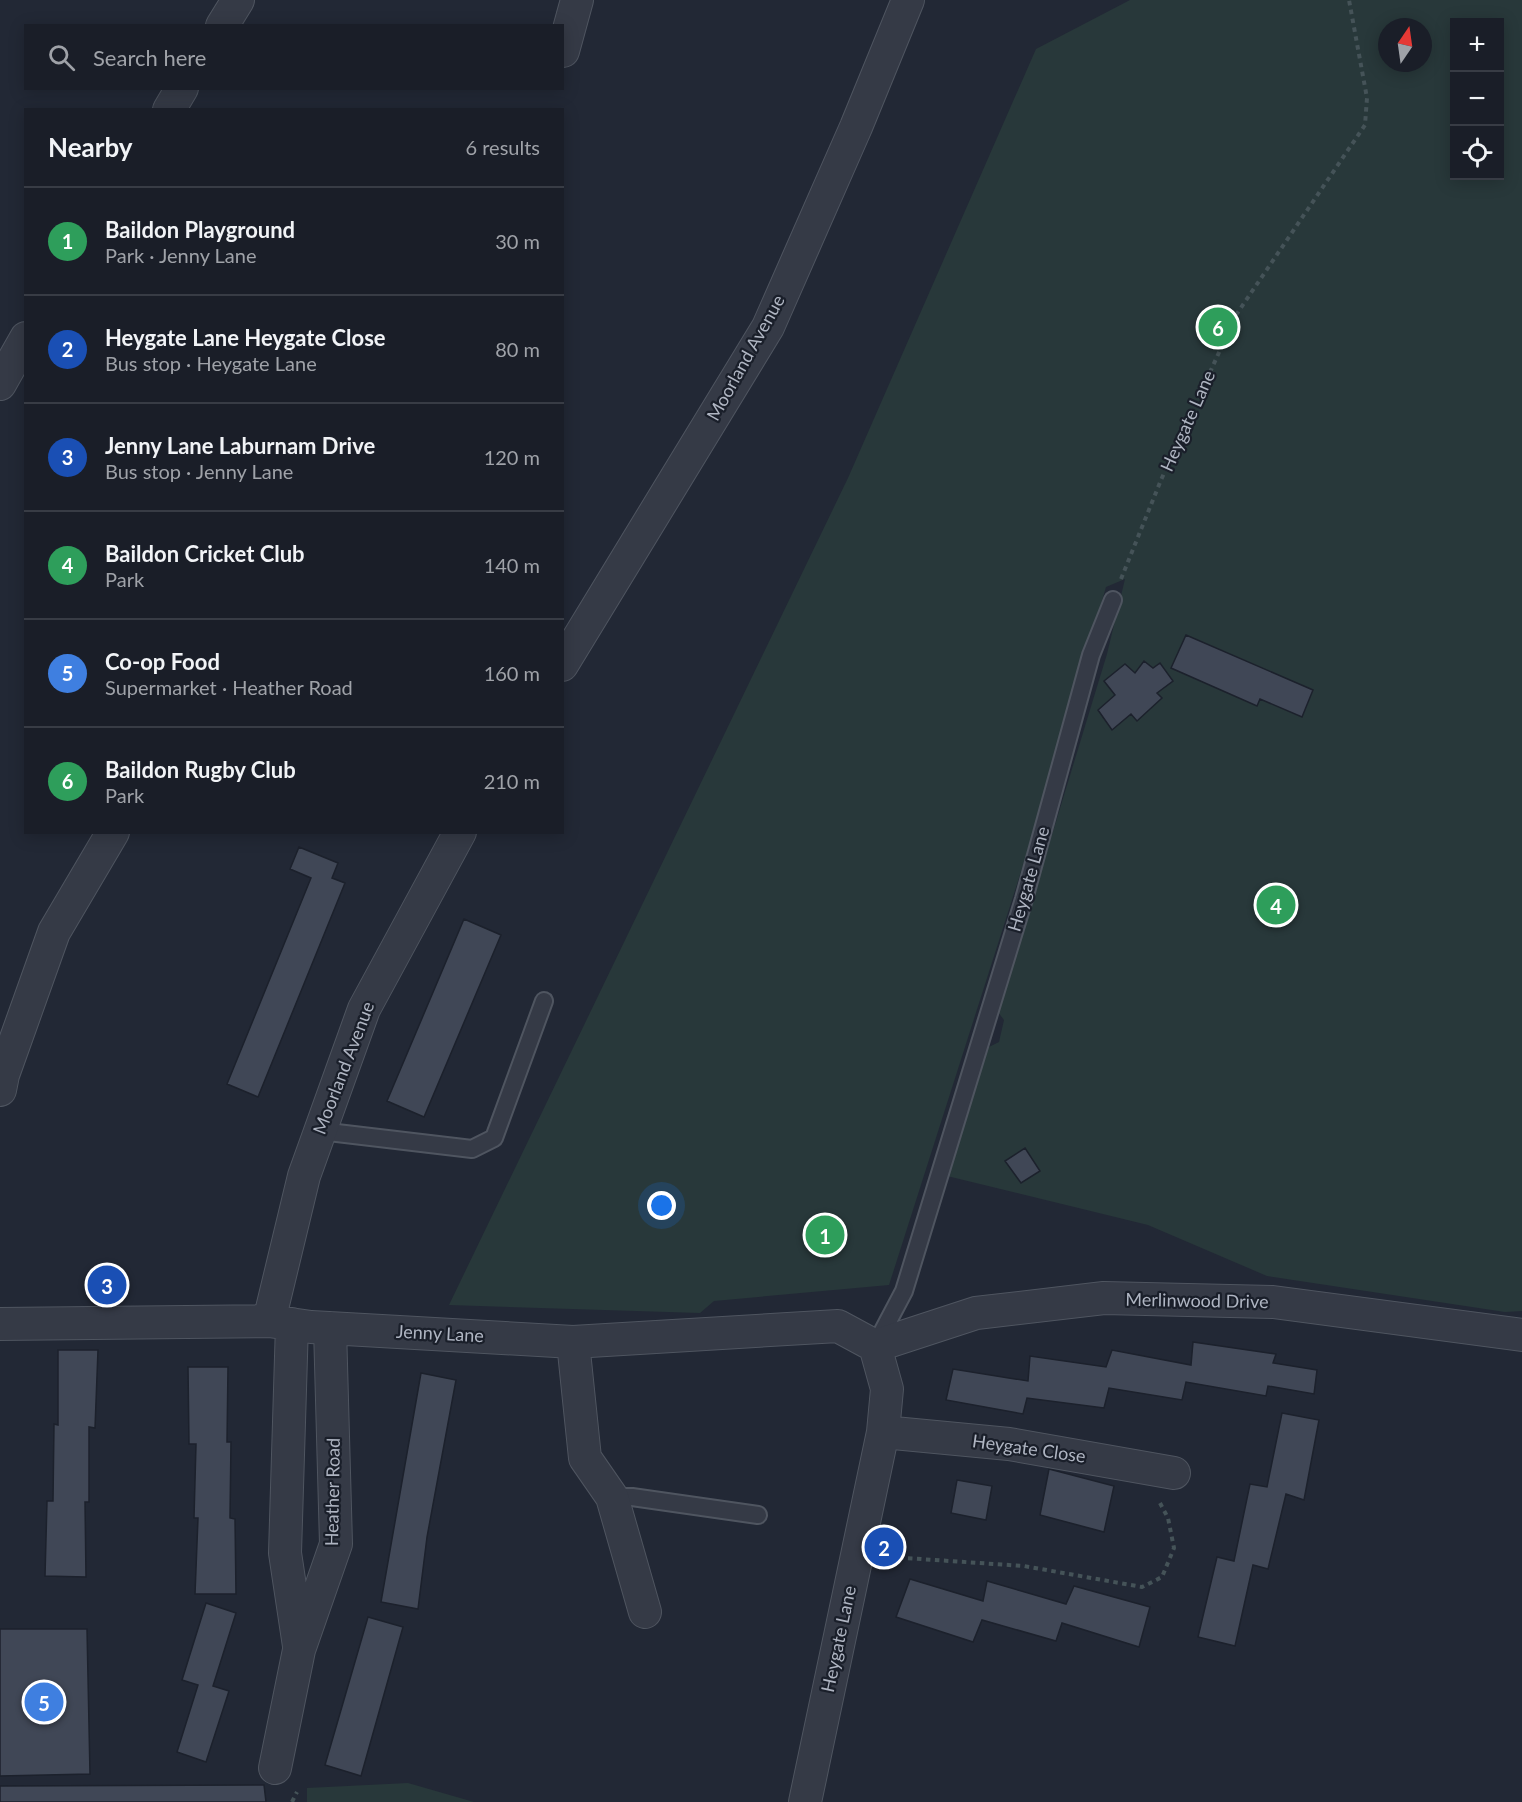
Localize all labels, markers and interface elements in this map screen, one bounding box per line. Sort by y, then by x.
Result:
north arrow [1378,18,1432,72]
map controls [1450,18,1504,180]
button: + [1450,18,1504,72]
search box [24,24,564,90]
icon: search [45,41,78,74]
text: Search here [93,44,206,71]
button: − [1450,72,1504,126]
button: locate [1450,126,1504,180]
text: Nearby [48,131,133,163]
text: 6 results [465,135,540,159]
text: Baildon Playground [105,216,295,243]
text: 1 [62,229,73,253]
text: 30 m [495,229,540,253]
text: Park · Jenny Lane [105,243,257,267]
street label: Moorland Avenue [701,291,789,424]
pin: 6 [1198,304,1238,350]
text: Heygate Lane Heygate Close [105,324,386,351]
text: 2 [62,337,73,361]
text: 80 m [495,337,540,361]
text: Bus stop · Heygate Lane [105,351,317,375]
street label: Heygate Lane [1155,367,1219,475]
text: Jenny Lane Laburnam Drive [105,432,375,459]
text: 3 [62,445,73,469]
text: 120 m [484,445,540,469]
text: Bus stop · Jenny Lane [105,459,293,483]
text: Baildon Cricket Club [105,540,305,567]
text: 4 [62,553,73,577]
text: 140 m [484,553,540,577]
text: Park [105,567,144,591]
text: Co-op Food [105,648,220,675]
text: 5 [62,661,73,685]
text: 160 m [484,661,540,685]
text: Supermarket · Heather Road [105,675,353,699]
text: Baildon Rugby Club [105,756,296,783]
text: 6 [62,769,73,793]
text: 210 m [484,769,540,793]
text: Park [105,783,144,807]
street label: Heygate Lane [1003,824,1054,934]
pin: 4 [1256,882,1296,928]
street label: Moorland Avenue [308,998,378,1137]
your location [647,1191,676,1220]
pin: 1 [806,1212,844,1258]
pin: 3 [88,1262,126,1308]
street label: Merlinwood Drive [1125,1288,1269,1312]
street label: Jenny Lane [396,1320,484,1346]
street label: Heygate Close [971,1429,1087,1467]
street label: Heather Road [320,1438,344,1546]
pin: 2 [864,1524,904,1570]
street label: Heygate Lane [816,1584,860,1694]
pin: 5 [24,1680,63,1724]

